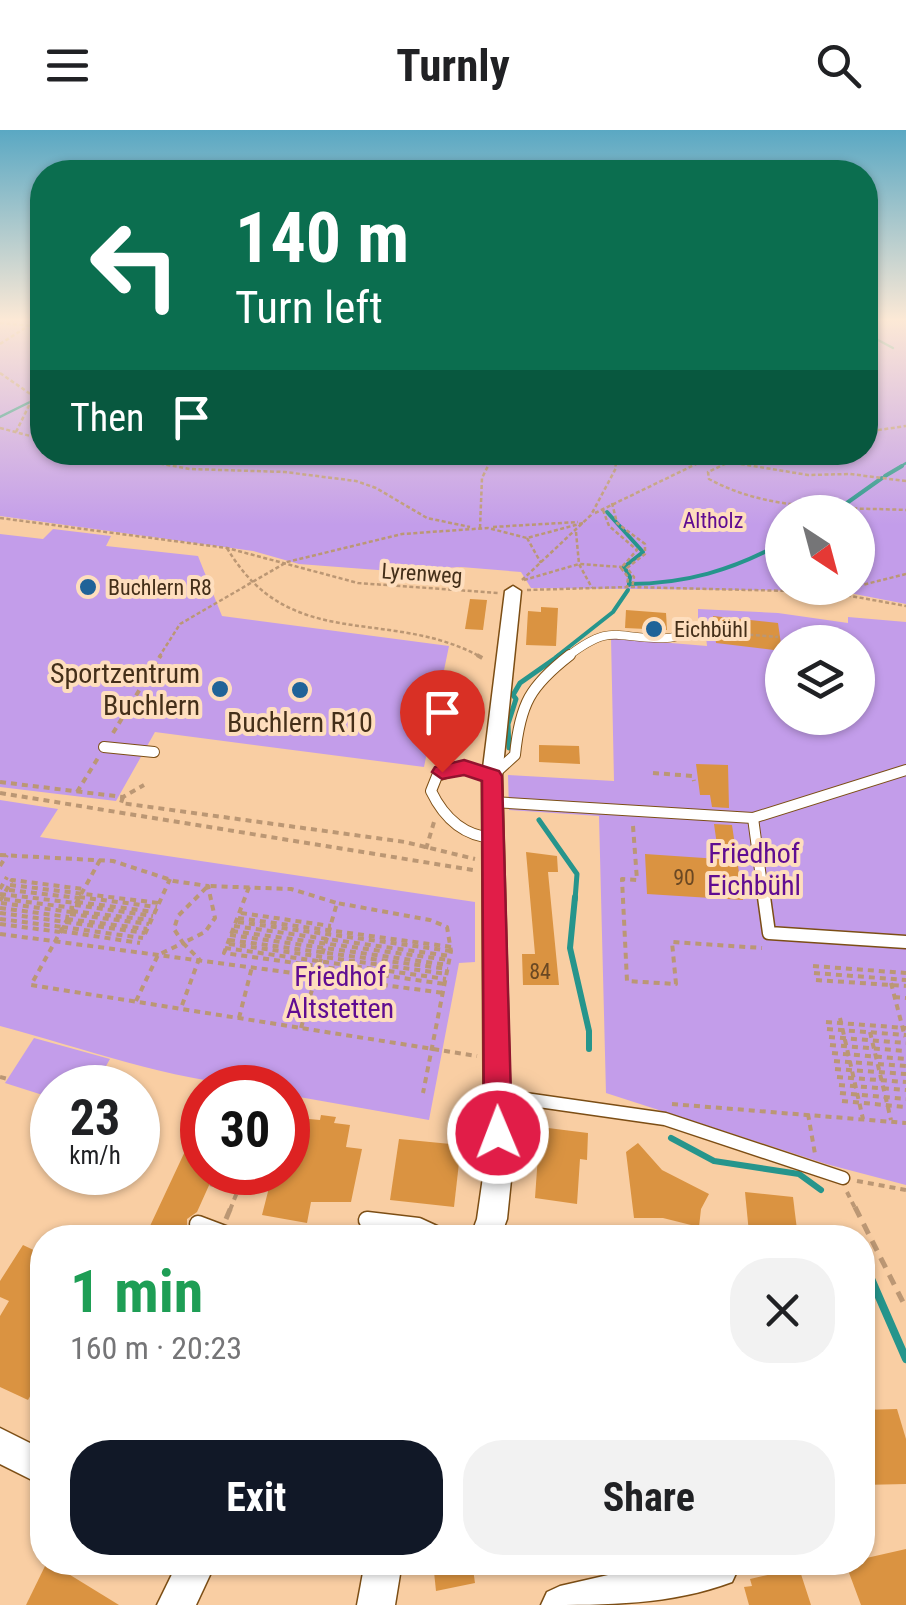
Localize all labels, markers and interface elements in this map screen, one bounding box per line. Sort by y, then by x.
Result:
icon: menu [40,38,95,93]
icon: search [811,38,866,93]
text: Turnly [396,39,510,92]
text: 140 m [235,197,409,279]
icon: left [70,200,200,330]
text: Turn left [235,281,383,334]
icon: arrive [164,390,219,445]
text: Then [70,396,144,440]
north arrow [765,495,875,605]
map controls [765,495,875,735]
park label: Altholz [683,508,743,533]
street label: Lyrenweg [381,558,463,589]
place label: Buchlern R8 [108,575,212,600]
marker: Buchlern R8 [77,576,99,598]
place label: Eichbühl [674,617,748,642]
marker: Eichbühl [643,618,665,640]
button: layers [765,625,875,735]
place label: Sportzentrum Buchlern [50,657,200,722]
pin [400,670,485,773]
marker: Sportzentrum Buchlern [209,678,231,700]
marker: Buchlern R10 [289,679,311,701]
icon: arrive [415,685,470,740]
place label: Buchlern R10 [227,706,373,739]
park label: Friedhof Eichbühl [707,837,801,902]
house number: 90 [673,865,695,890]
house number: 84 [529,959,551,984]
park label: Friedhof Altstetten [286,960,394,1025]
speed limit sign: 30 [180,1065,310,1195]
position arrow [446,1081,550,1185]
text: 23 [70,1089,120,1147]
text: km/h [69,1141,121,1170]
text: 1 min [70,1256,203,1327]
button: close [730,1258,835,1363]
text: 160 m · 20:23 [70,1329,242,1367]
button: Exit [70,1440,443,1555]
button: Share [463,1440,835,1555]

